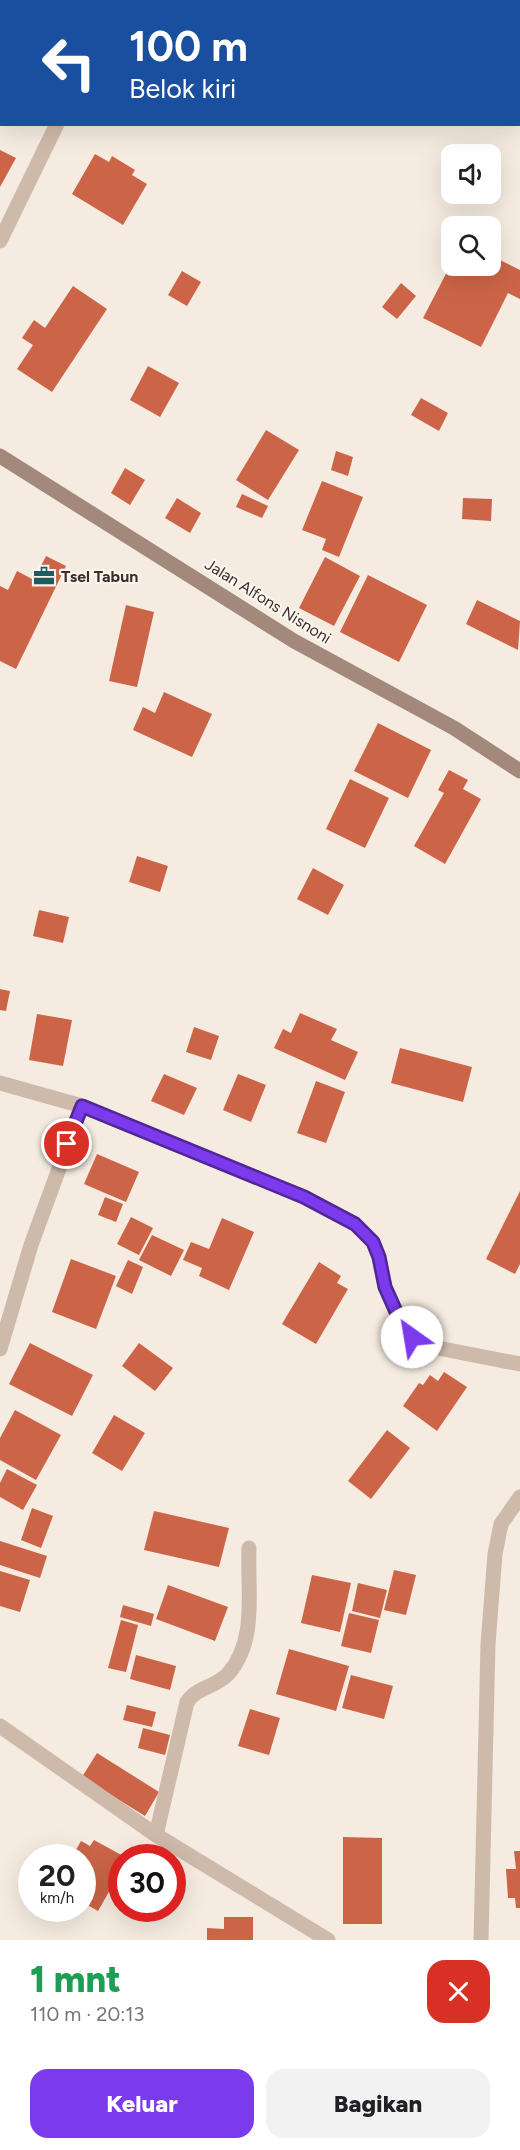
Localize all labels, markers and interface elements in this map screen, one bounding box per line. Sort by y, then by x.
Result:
text: 100 m [129,21,248,72]
icon: left [30,24,108,102]
text: Belok kiri [129,72,236,105]
map controls [441,144,501,276]
button: sound [441,144,501,204]
button: search [441,216,501,276]
street label: Jalan Alfons Nisnoni [201,554,335,648]
office icon: Tsel Tabun [32,564,56,588]
place label: Tsel Tabun [61,567,138,586]
pin [41,1118,92,1169]
icon: arrive [50,1127,83,1160]
position arrow [380,1305,444,1369]
speed limit sign: 30 [108,1844,186,1922]
text: 20 [39,1857,75,1894]
text: km/h [40,1889,74,1907]
text: 1 mnt [30,1958,121,2001]
button: close [427,1960,490,2023]
text: 110 m · 20:13 [30,2002,144,2026]
button: Keluar [30,2069,254,2138]
button: Bagikan [266,2069,490,2138]

